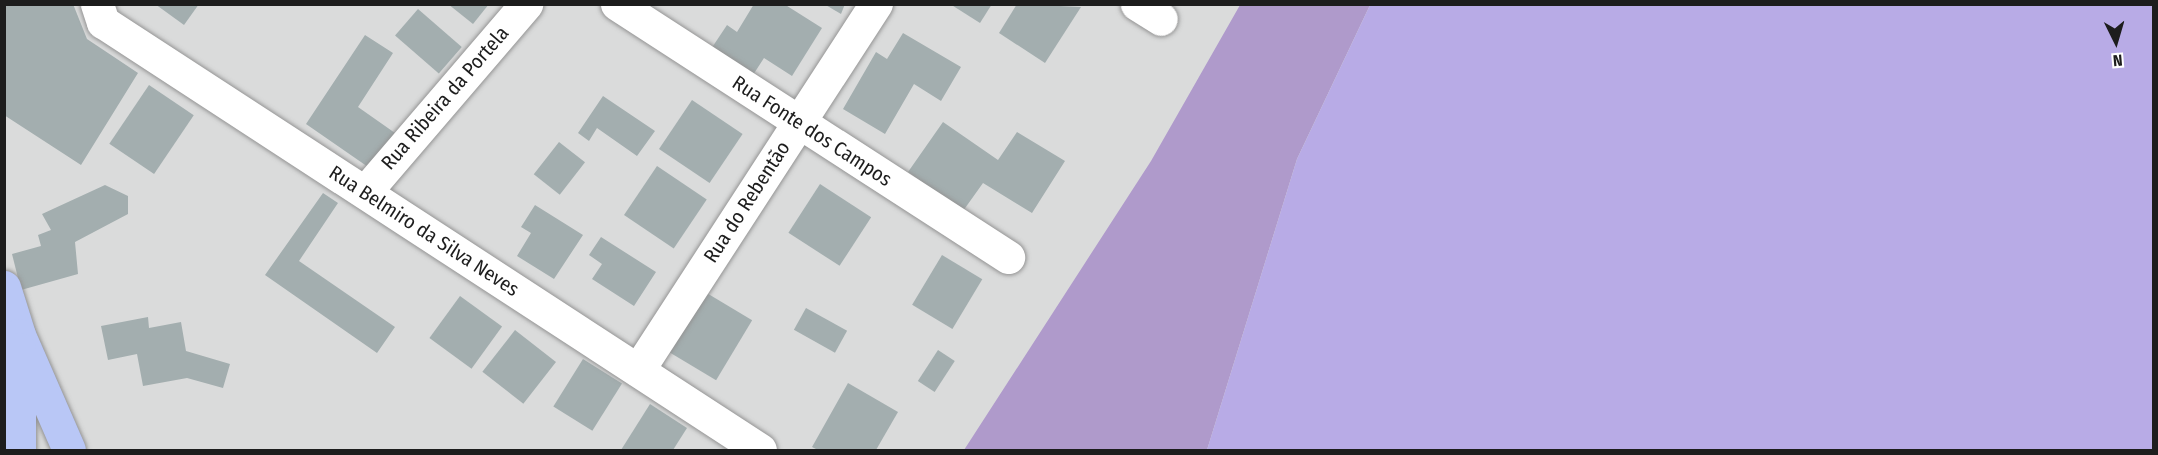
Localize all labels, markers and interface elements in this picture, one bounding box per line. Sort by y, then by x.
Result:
north arrow [2086,12,2146,72]
street label: Rua Ribeira da Portela [376,21,514,175]
text: N [2112,51,2123,70]
street label: Rua Fonte dos Campos [728,71,896,191]
street label: Rua do Rebentão [699,137,795,267]
street label: Rua Belmiro da Silva Neves [325,161,523,301]

